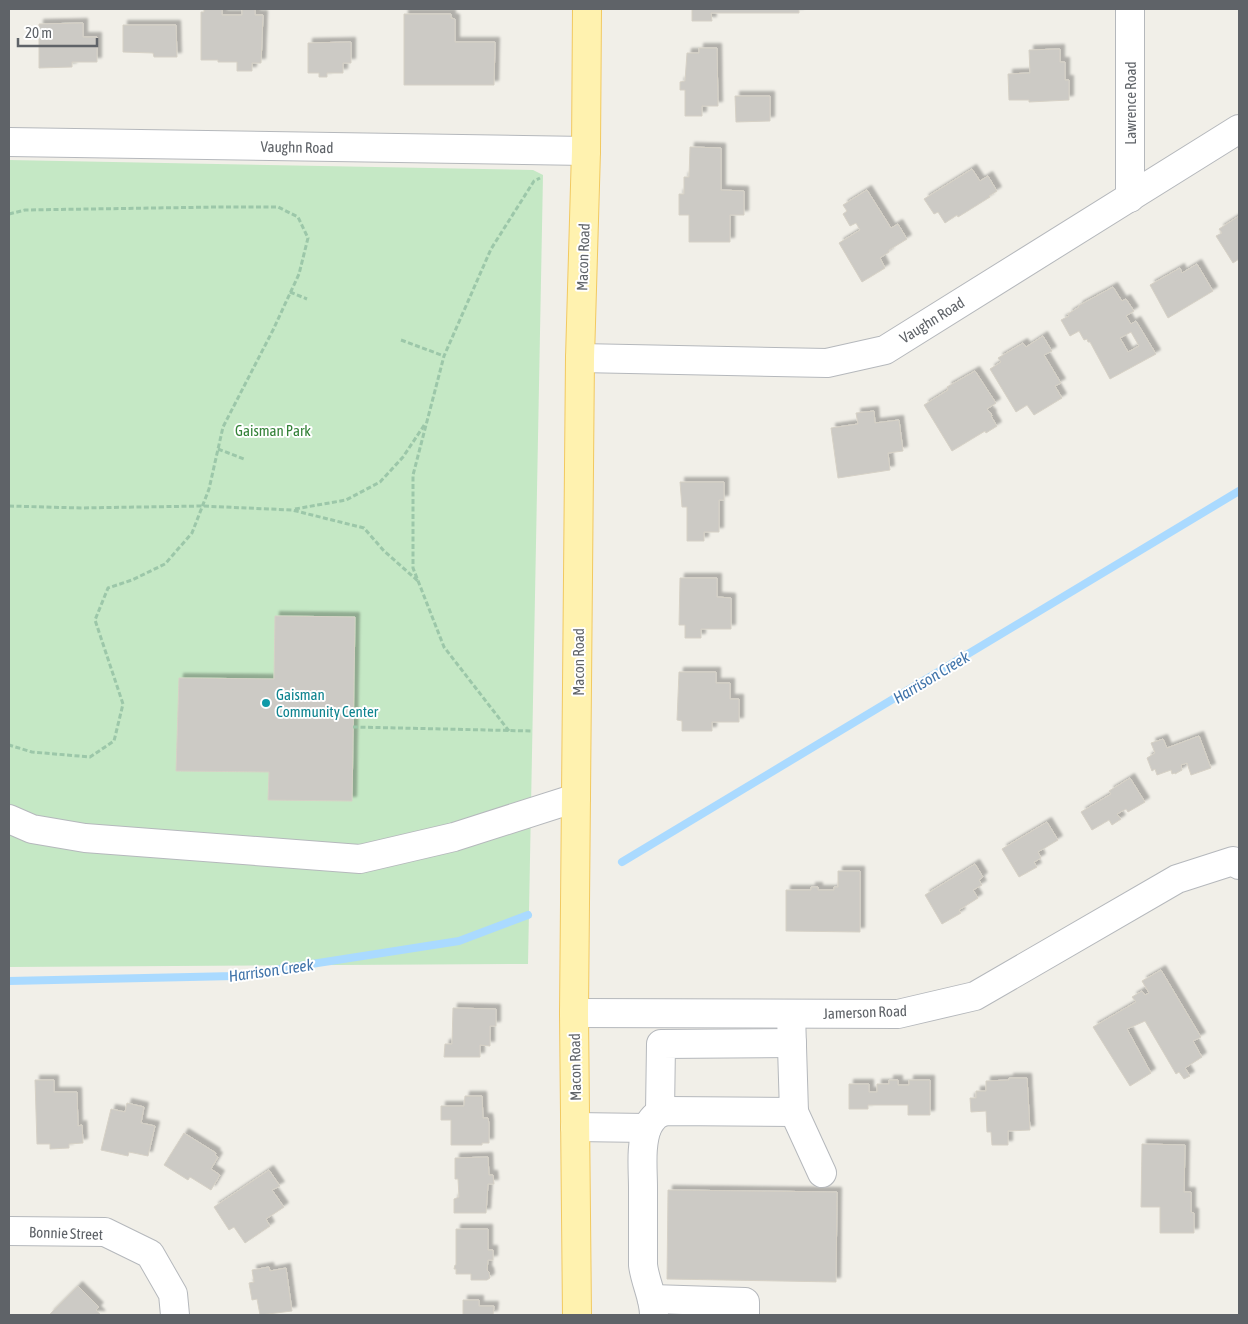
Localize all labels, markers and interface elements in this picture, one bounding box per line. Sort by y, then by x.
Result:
scale bar [18,15,96,47]
text: 20 m [25,24,52,41]
street label: Lawrence Road [1122,61,1139,145]
street label: Vaughn Road [260,138,334,156]
street label: Macon Road [573,223,593,291]
street label: Vaughn Road [897,293,967,347]
park label: Gaisman Park [235,422,311,439]
street label: Macon Road [570,628,587,696]
water label: Harrison Creek [890,647,973,707]
place label: Gaisman Community Center [276,686,379,720]
marker: Gaisman Community Center [260,697,272,709]
water label: Harrison Creek [227,955,316,985]
street label: Jamerson Road [823,1002,907,1022]
street label: Macon Road [566,1033,584,1101]
street label: Bonnie Street [29,1223,103,1243]

